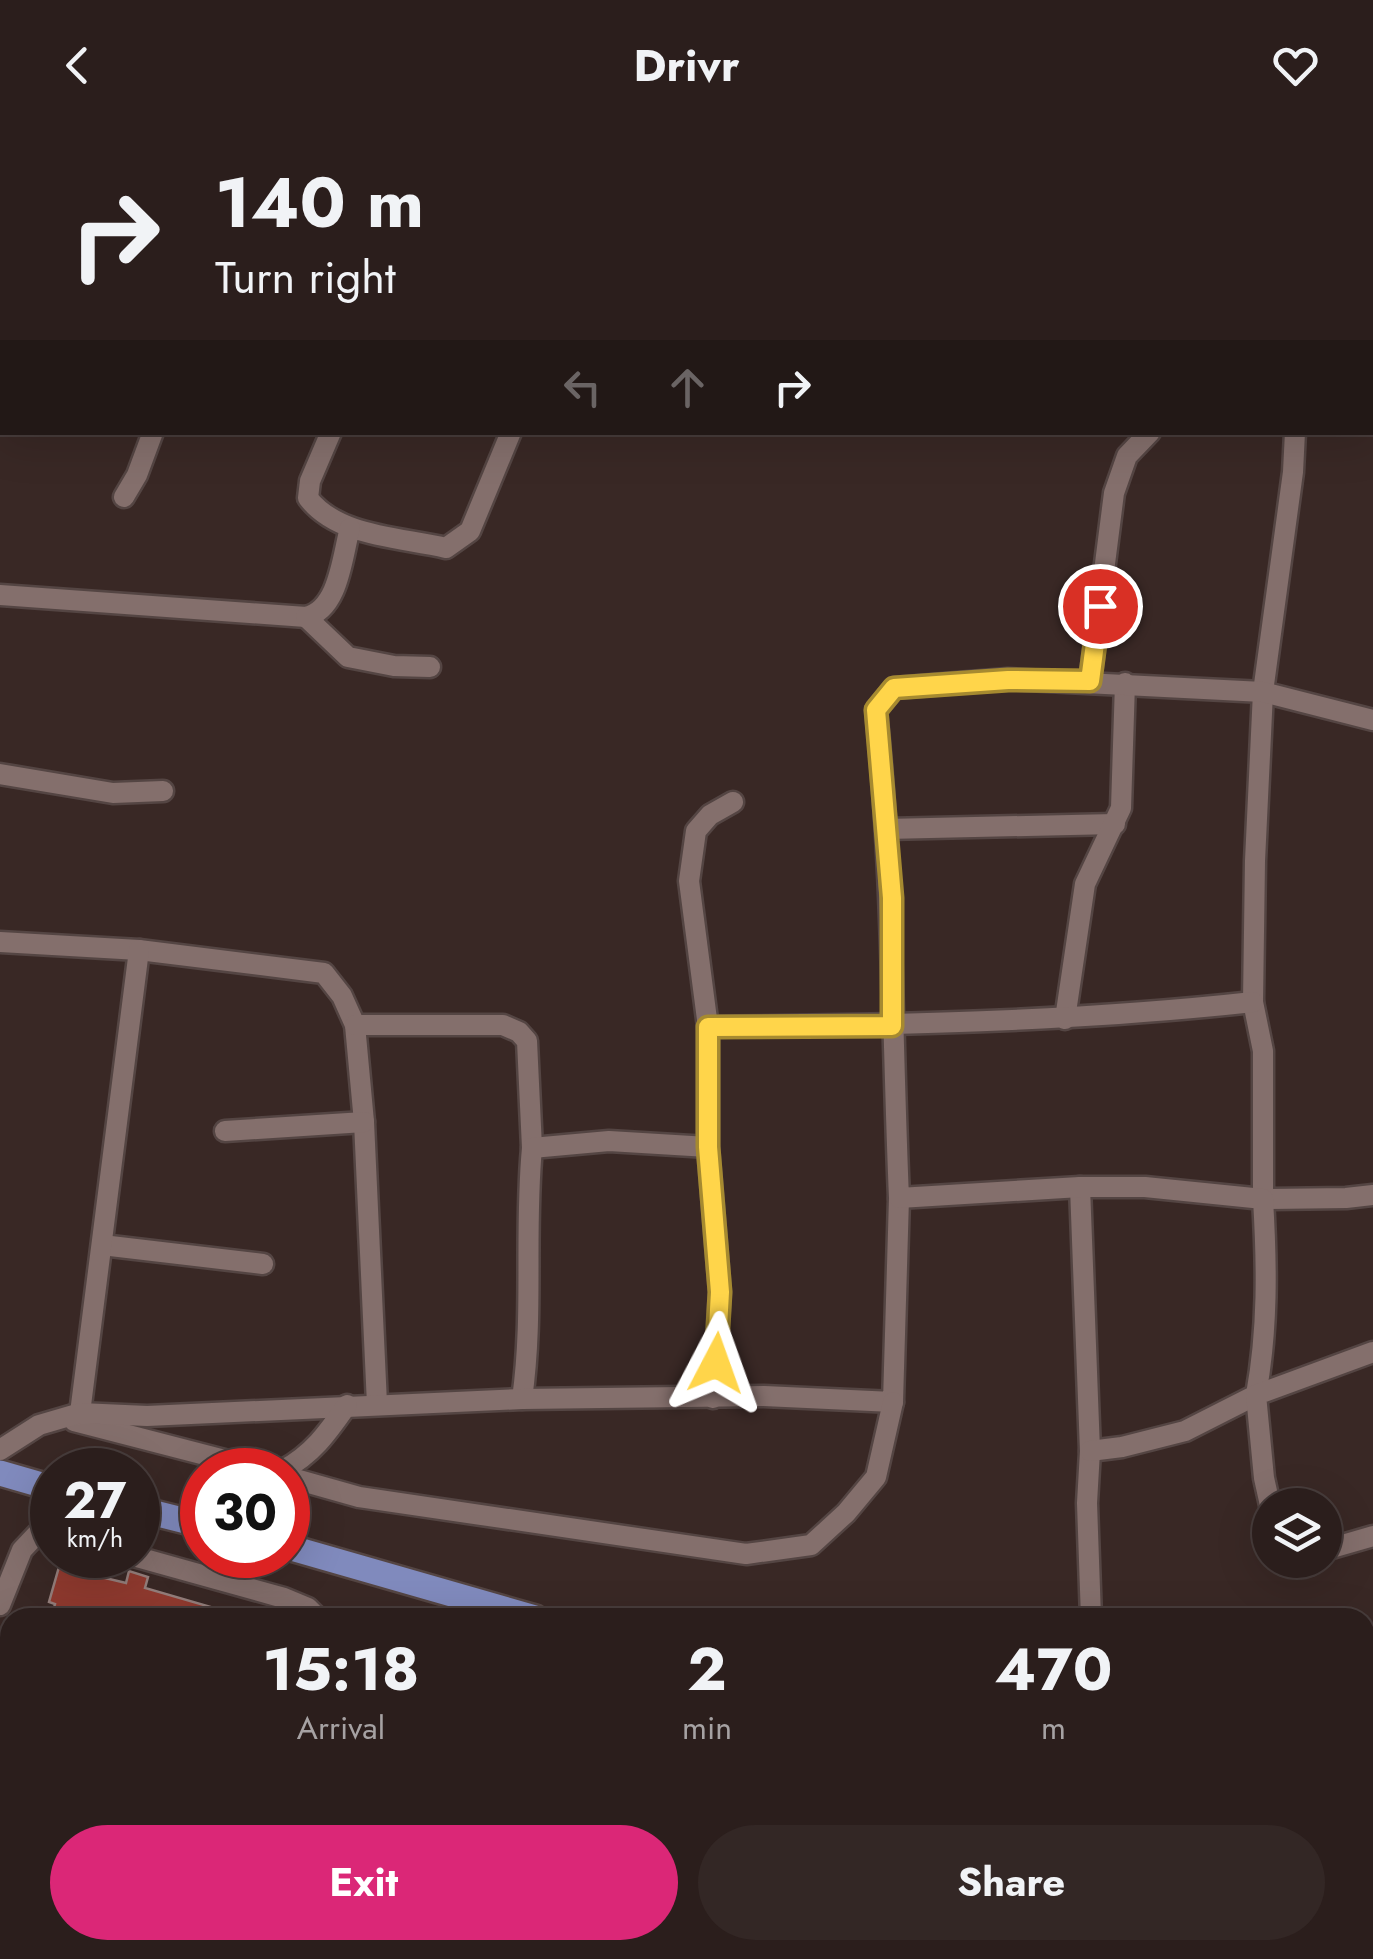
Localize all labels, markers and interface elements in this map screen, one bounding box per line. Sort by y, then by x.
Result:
text: Drivr [633,33,740,98]
icon: back [50,38,105,93]
icon: heart [1268,38,1323,93]
text: 140 m [215,152,424,253]
icon: right [50,170,180,300]
text: Turn right [215,245,396,310]
icon: left [555,360,610,415]
icon: ahead [660,360,715,415]
icon: right [765,360,820,415]
pin [1058,564,1143,649]
icon: arrive [1073,579,1128,634]
position arrow [664,1311,768,1415]
speed limit sign: 30 [180,1448,310,1578]
text: 27 [64,1464,126,1537]
map controls [1252,1488,1342,1578]
button: layers [1252,1488,1342,1578]
text: km/h [67,1520,123,1556]
text: 15:18 [263,1626,419,1713]
text: 2 [687,1626,727,1713]
text: 470 [995,1626,1112,1713]
text: Arrival [297,1705,385,1751]
text: min [682,1705,732,1751]
text: m [1041,1705,1066,1751]
button: Exit [50,1825,678,1940]
button: Share [698,1825,1325,1940]

